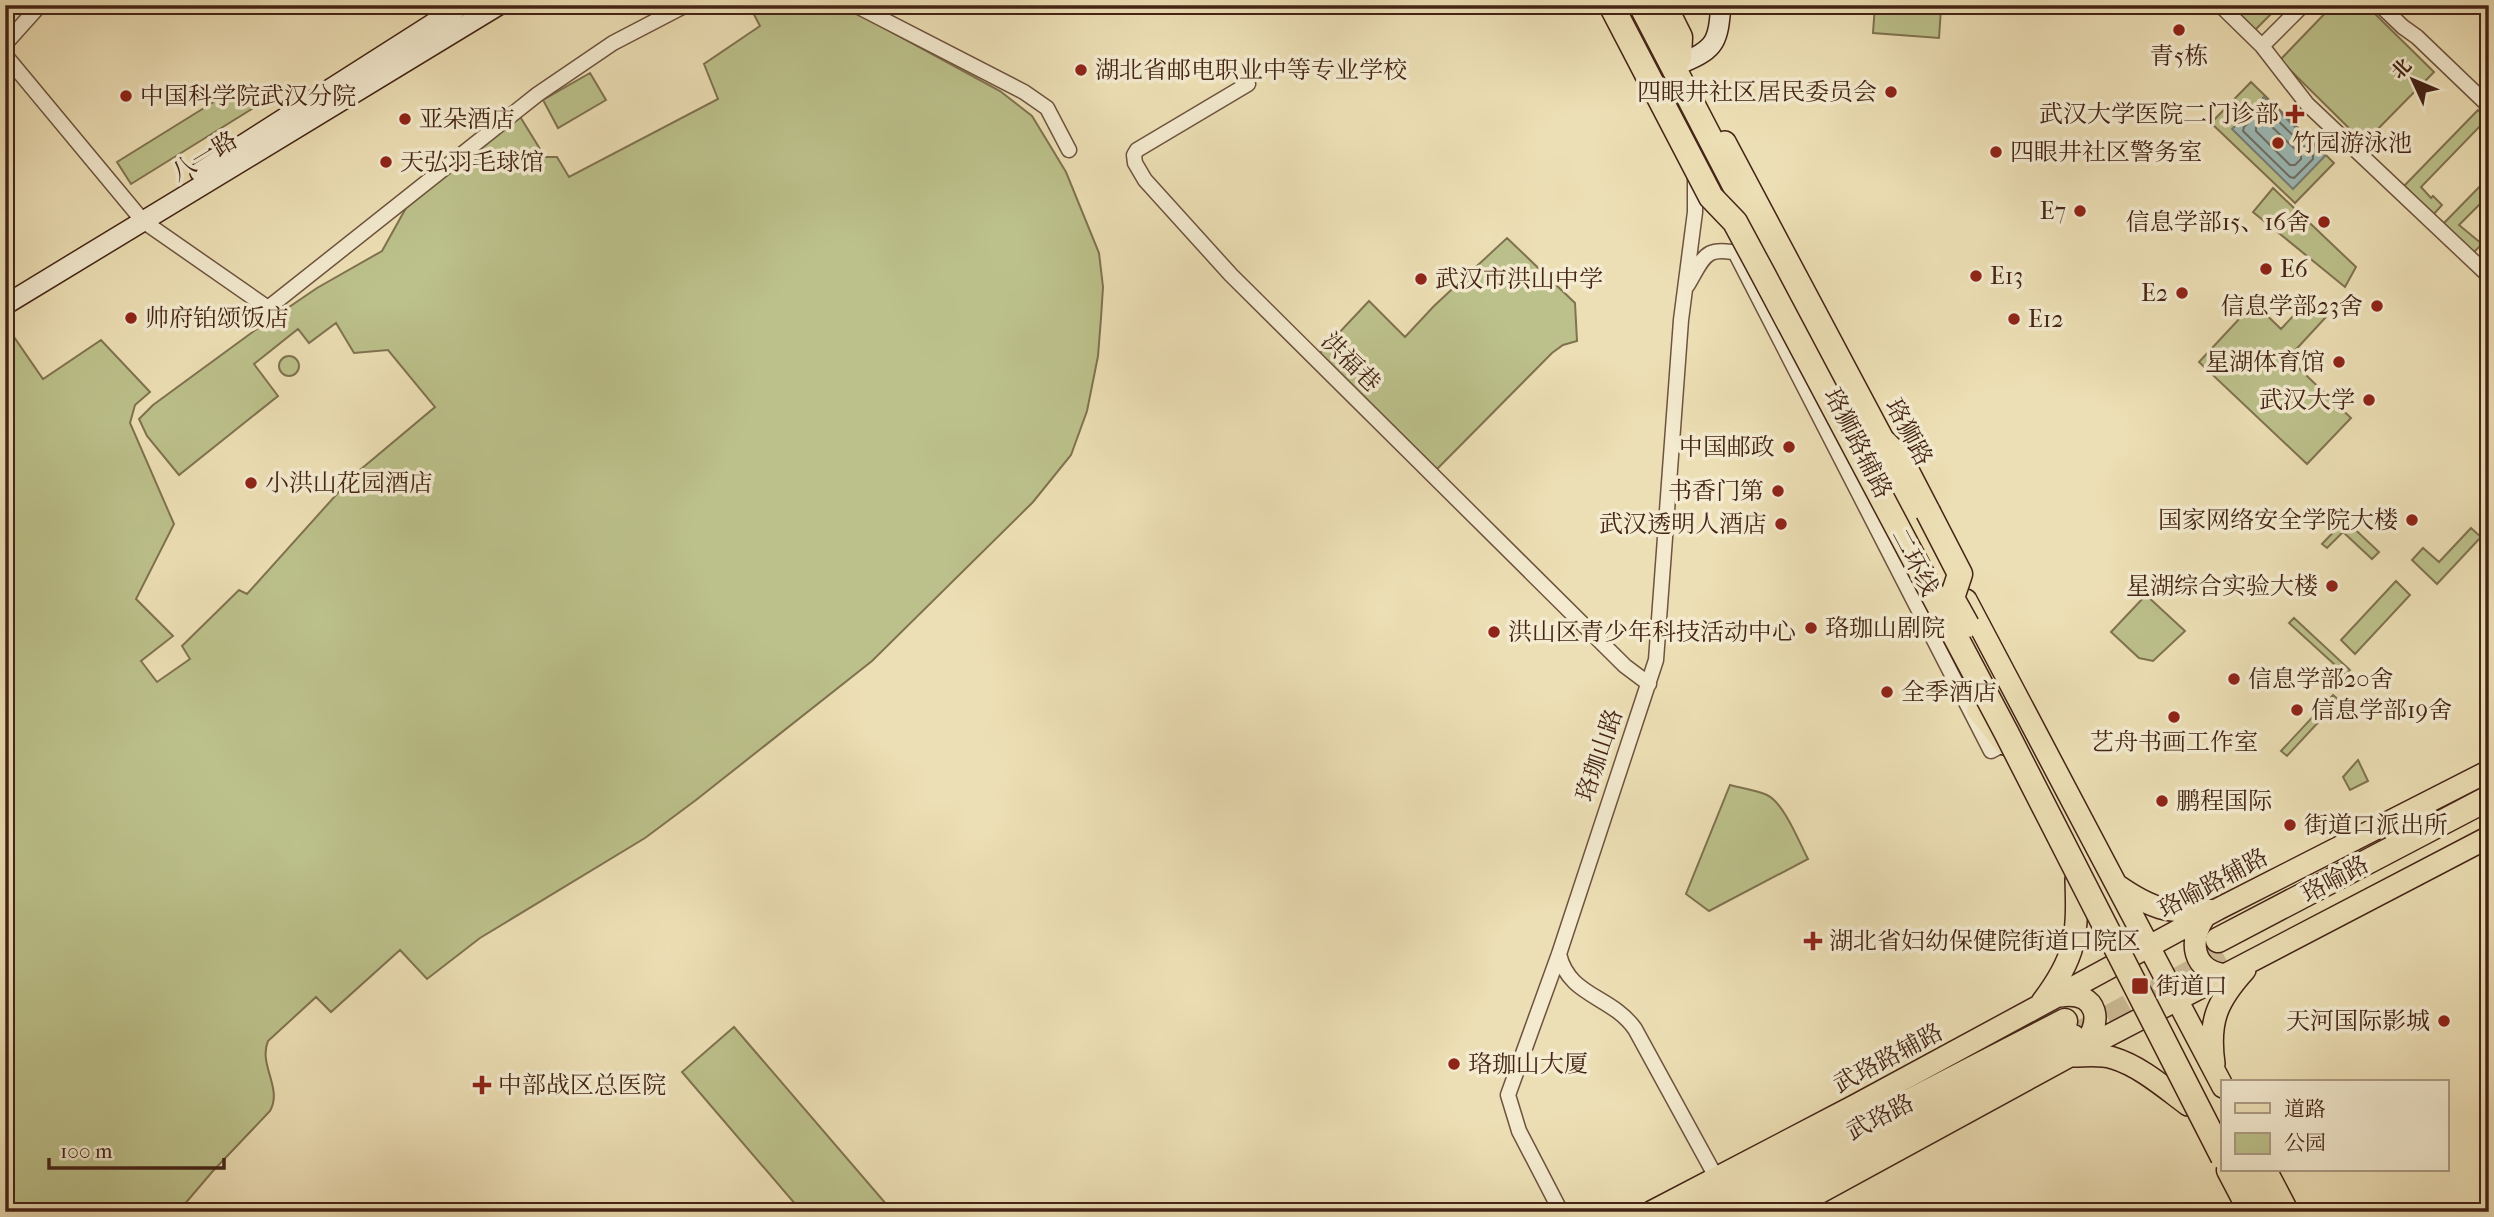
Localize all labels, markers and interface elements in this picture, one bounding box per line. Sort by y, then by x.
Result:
marker: 青5栋 [2171,22,2187,38]
place label: 青5栋 [2150,42,2208,70]
north arrow [2378,46,2448,116]
text: 北 [2387,54,2416,83]
place label: 湖北省邮电职业中等专业学校 [1095,56,1407,84]
marker: 湖北省邮电职业中等专业学校 [1073,62,1089,78]
place label: 四眼井社区居民委员会 [1637,78,1877,106]
place label: 中国科学院武汉分院 [140,82,356,110]
marker: 四眼井社区居民委员会 [1883,84,1899,100]
marker: 中国科学院武汉分院 [118,88,134,104]
place label: 武汉大学医院二门诊部 [2039,100,2279,128]
marker: 武汉大学医院二门诊部 [2285,104,2305,124]
place label: 亚朵酒店 [419,105,515,133]
marker: 亚朵酒店 [397,111,413,127]
street label: 八一路 [166,125,242,187]
place label: 竹园游泳池 [2292,129,2412,157]
marker: 竹园游泳池 [2270,135,2286,151]
place label: 四眼井社区警务室 [2010,138,2202,166]
marker: 四眼井社区警务室 [1988,144,2004,160]
place label: 天弘羽毛球馆 [400,148,544,176]
marker: 天弘羽毛球馆 [378,154,394,170]
place label: E7 [2040,197,2066,225]
marker: E7 [2072,203,2088,219]
place label: 信息学部15、16舍 [2126,208,2310,236]
marker: 信息学部15、16舍 [2316,214,2332,230]
place label: E6 [2280,255,2309,283]
marker: E6 [2258,261,2274,277]
place label: E13 [1990,262,2023,290]
place label: 武汉市洪山中学 [1435,265,1603,293]
marker: E13 [1968,268,1984,284]
marker: 武汉市洪山中学 [1413,271,1429,287]
place label: E2 [2141,279,2168,307]
marker: E2 [2174,285,2190,301]
place label: 信息学部23舍 [2221,292,2363,320]
marker: 信息学部23舍 [2369,298,2385,314]
place label: 帅府铂颂饭店 [145,304,289,332]
place label: E12 [2028,305,2064,333]
marker: 帅府铂颂饭店 [123,310,139,326]
marker: E12 [2006,311,2022,327]
street label: 洪福巷 [1316,327,1386,397]
place label: 星湖体育馆 [2205,348,2325,376]
marker: 星湖体育馆 [2331,354,2347,370]
street label: 珞狮路辅路 [1818,383,1898,503]
place label: 武汉大学 [2259,386,2355,414]
marker: 武汉大学 [2361,392,2377,408]
street label: 珞狮路 [1880,394,1938,470]
place label: 中国邮政 [1679,433,1775,461]
marker: 中国邮政 [1781,439,1797,455]
place label: 小洪山花园酒店 [265,469,433,497]
marker: 小洪山花园酒店 [243,475,259,491]
place label: 书香门第 [1668,477,1764,505]
marker: 书香门第 [1770,483,1786,499]
place label: 国家网络安全学院大楼 [2158,506,2398,534]
place label: 武汉透明人酒店 [1599,510,1767,538]
marker: 国家网络安全学院大楼 [2404,512,2420,528]
marker: 武汉透明人酒店 [1773,516,1789,532]
street label: 二环线 [1886,524,1944,600]
place label: 星湖综合实验大楼 [2126,572,2318,600]
marker: 星湖综合实验大楼 [2324,578,2340,594]
place label: 珞珈山剧院 [1825,614,1945,642]
place label: 洪山区青少年科技活动中心 [1508,618,1796,646]
marker: 珞珈山剧院 [1803,620,1819,636]
marker: 洪山区青少年科技活动中心 [1486,624,1502,640]
place label: 信息学部20舍 [2248,665,2394,693]
marker: 信息学部20舍 [2226,671,2242,687]
place label: 全季酒店 [1901,678,1997,706]
marker: 全季酒店 [1879,684,1895,700]
place label: 信息学部19舍 [2311,696,2452,724]
marker: 信息学部19舍 [2289,702,2305,718]
street label: 珞珈山路 [1570,705,1628,805]
marker: 艺舟书画工作室 [2166,709,2182,725]
place label: 艺舟书画工作室 [2090,728,2258,756]
place label: 鹏程国际 [2176,787,2272,815]
marker: 鹏程国际 [2154,793,2170,809]
place label: 街道口派出所 [2304,811,2448,839]
marker: 街道口派出所 [2282,817,2298,833]
street label: 珞喻路辅路 [2153,842,2273,924]
street label: 珞喻路 [2297,850,2373,908]
place label: 湖北省妇幼保健院街道口院区 [1829,927,2141,955]
marker: 湖北省妇幼保健院街道口院区 [1803,931,1823,951]
place label: 街道口 [2156,972,2228,1000]
marker: 街道口 [2130,976,2150,996]
place label: 天河国际影城 [2286,1007,2430,1035]
marker: 天河国际影城 [2436,1013,2452,1029]
street label: 武珞路辅路 [1828,1017,1948,1099]
place label: 珞珈山大厦 [1468,1050,1588,1078]
marker: 珞珈山大厦 [1446,1056,1462,1072]
place label: 中部战区总医院 [498,1071,666,1099]
marker: 中部战区总医院 [472,1075,492,1095]
legend [2221,1080,2448,1172]
street label: 武珞路 [1842,1088,1918,1146]
text: 道路 [2284,1097,2326,1121]
scale bar [49,1126,224,1170]
text: 公园 [2284,1131,2326,1155]
text: 100 m [60,1139,113,1163]

